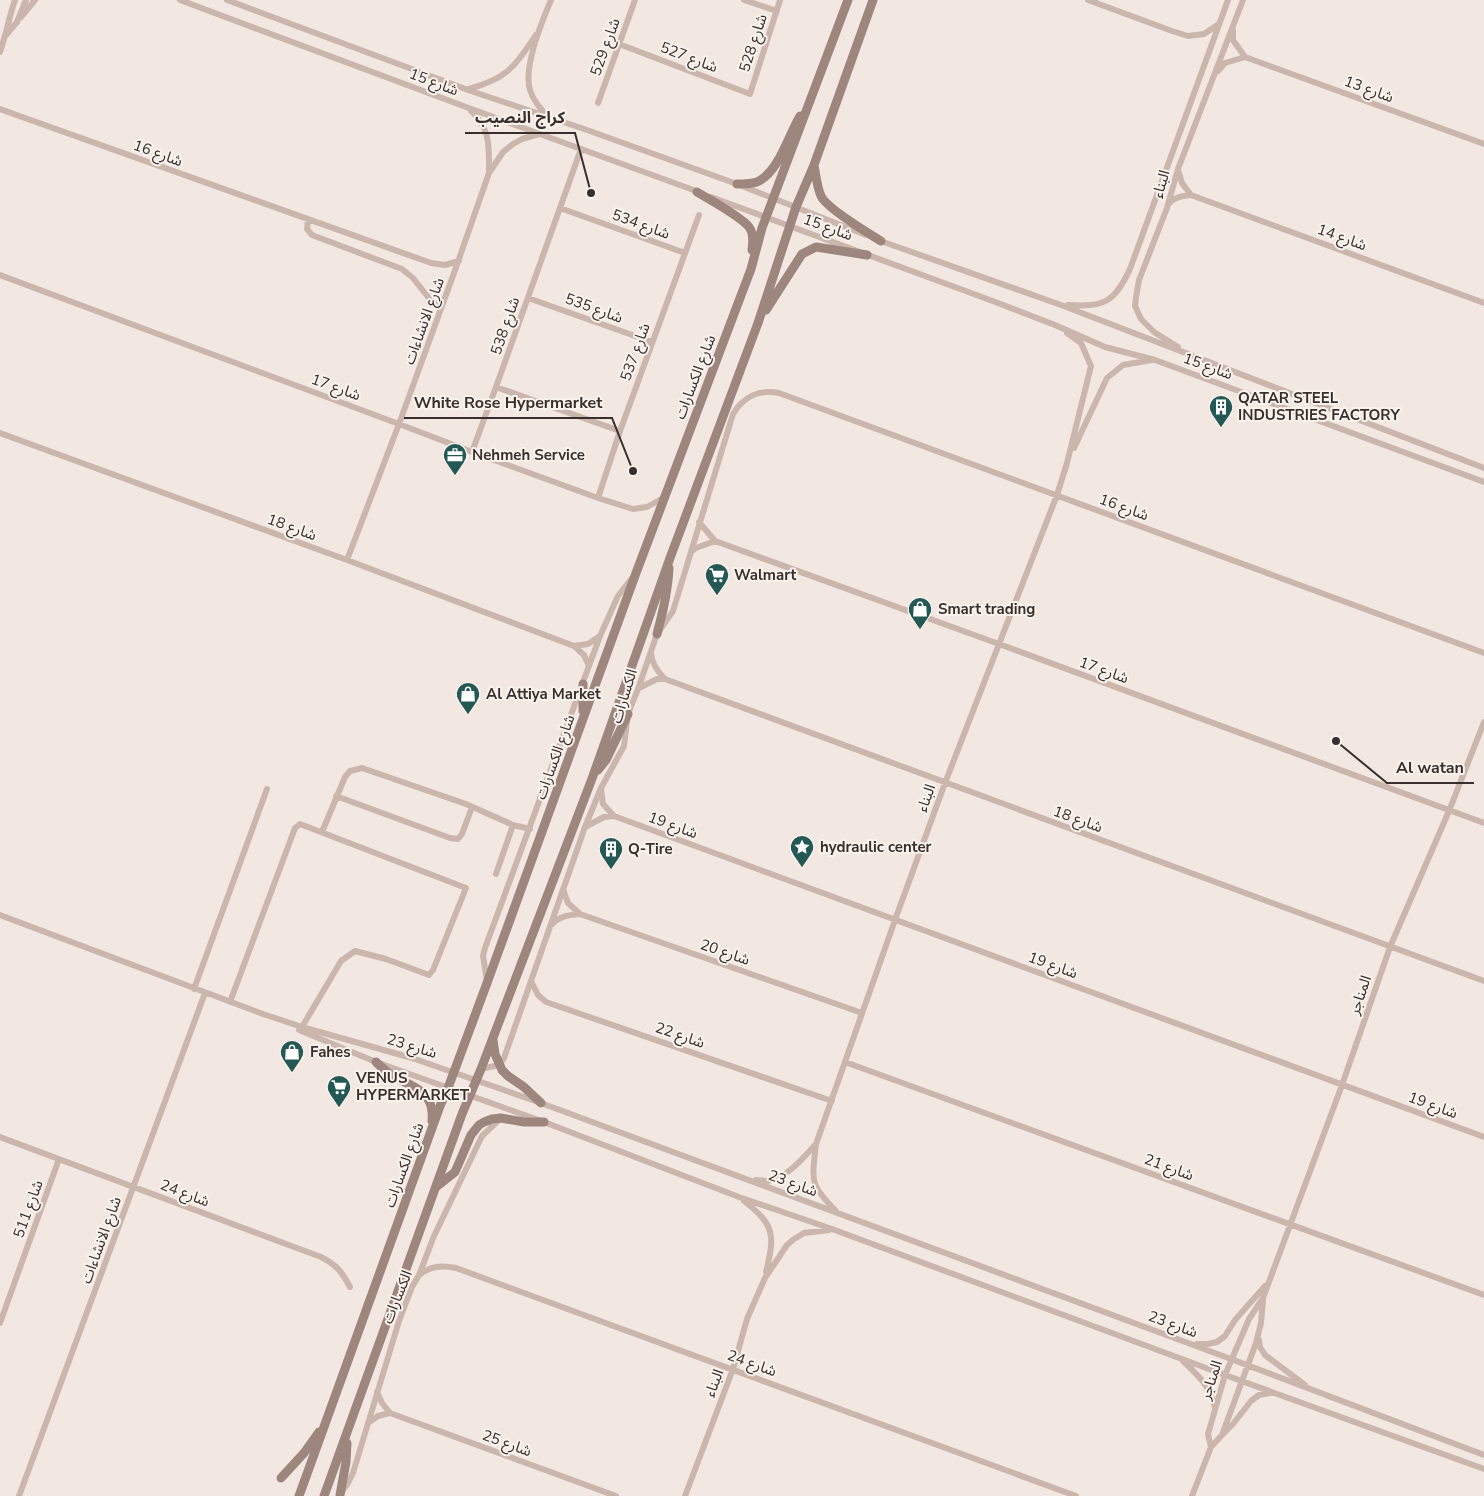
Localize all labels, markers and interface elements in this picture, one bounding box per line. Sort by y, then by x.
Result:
street label: شارع 528 [734,11,774,75]
street label: شارع 529 [585,15,627,79]
street label: شارع 527 [657,37,721,79]
street label: شارع 15 [406,64,462,102]
street label: شارع 13 [1341,71,1397,109]
callout: كراج النصيب [465,102,575,133]
text: كراج النصيب [475,107,566,129]
street label: شارع 16 [130,135,186,173]
street label: البناء [1147,168,1175,200]
street label: شارع 534 [609,204,673,246]
street label: شارع 15 [800,209,856,247]
street label: شارع 14 [1314,219,1370,257]
street label: شارع الانشاءات [399,275,451,368]
street label: شارع 535 [562,288,626,330]
street label: شارع 538 [486,294,526,358]
street label: شارع 537 [615,320,657,384]
street label: شارع الكسارات [670,332,722,423]
street label: شارع 15 [1180,348,1236,386]
street label: شارع 17 [308,369,364,407]
callout: White Rose Hypermarket [404,387,612,418]
place label: QATAR STEEL INDUSTRIES FACTORY [1238,388,1401,425]
text: White Rose Hypermarket [414,392,603,414]
building icon: QATAR STEEL INDUSTRIES FACTORY [1208,394,1234,428]
office icon: Nehmeh Service [442,442,468,476]
place label: Nehmeh Service [472,445,585,465]
street label: شارع 16 [1096,489,1152,527]
street label: شارع 18 [264,509,320,547]
supermarket icon: Walmart [704,562,730,596]
place label: Walmart [734,565,796,585]
shop icon: Smart trading [907,596,933,630]
place label: Smart trading [938,599,1035,619]
street label: شارع 17 [1076,652,1132,690]
street label: الكسارات [606,666,642,726]
shop icon: Al Attiya Market [455,681,481,715]
place label: Al Attiya Market [486,684,601,704]
street label: شارع الكسارات [530,712,582,803]
callout: Al watan [1387,752,1474,783]
text: Al watan [1396,757,1464,779]
street label: البناء [912,781,940,815]
street label: شارع 18 [1050,801,1106,839]
street label: شارع 19 [645,807,701,845]
place icon: hydraulic center [789,834,815,868]
building icon: Q-Tire [598,836,624,870]
place label: hydraulic center [820,837,932,857]
place label: Q-Tire [628,839,673,859]
street label: شارع 20 [697,934,753,972]
street label: شارع 19 [1025,947,1081,985]
street label: المناجر [1344,973,1376,1018]
street label: شارع 22 [652,1017,708,1055]
street label: شارع 23 [384,1029,440,1065]
shop icon: Fahes [279,1039,305,1073]
place label: Fahes [310,1042,351,1062]
place label: VENUS HYPERMARKET [355,1068,470,1105]
supermarket icon: VENUS HYPERMARKET [326,1074,352,1108]
street label: شارع 19 [1405,1087,1461,1125]
street label: شارع الكسارات [379,1120,431,1211]
street label: شارع 21 [1141,1149,1197,1187]
street label: شارع 23 [765,1165,821,1203]
street label: شارع 24 [157,1175,213,1213]
street label: شارع 511 [8,1177,50,1241]
street label: شارع الانشاءات [76,1194,128,1287]
street label: الكسارات [377,1267,417,1327]
street label: شارع 23 [1145,1306,1201,1344]
street label: شارع 24 [724,1345,780,1383]
street label: المناجر [1195,1358,1227,1403]
street label: البناء [700,1366,728,1400]
street label: شارع 25 [479,1425,535,1463]

